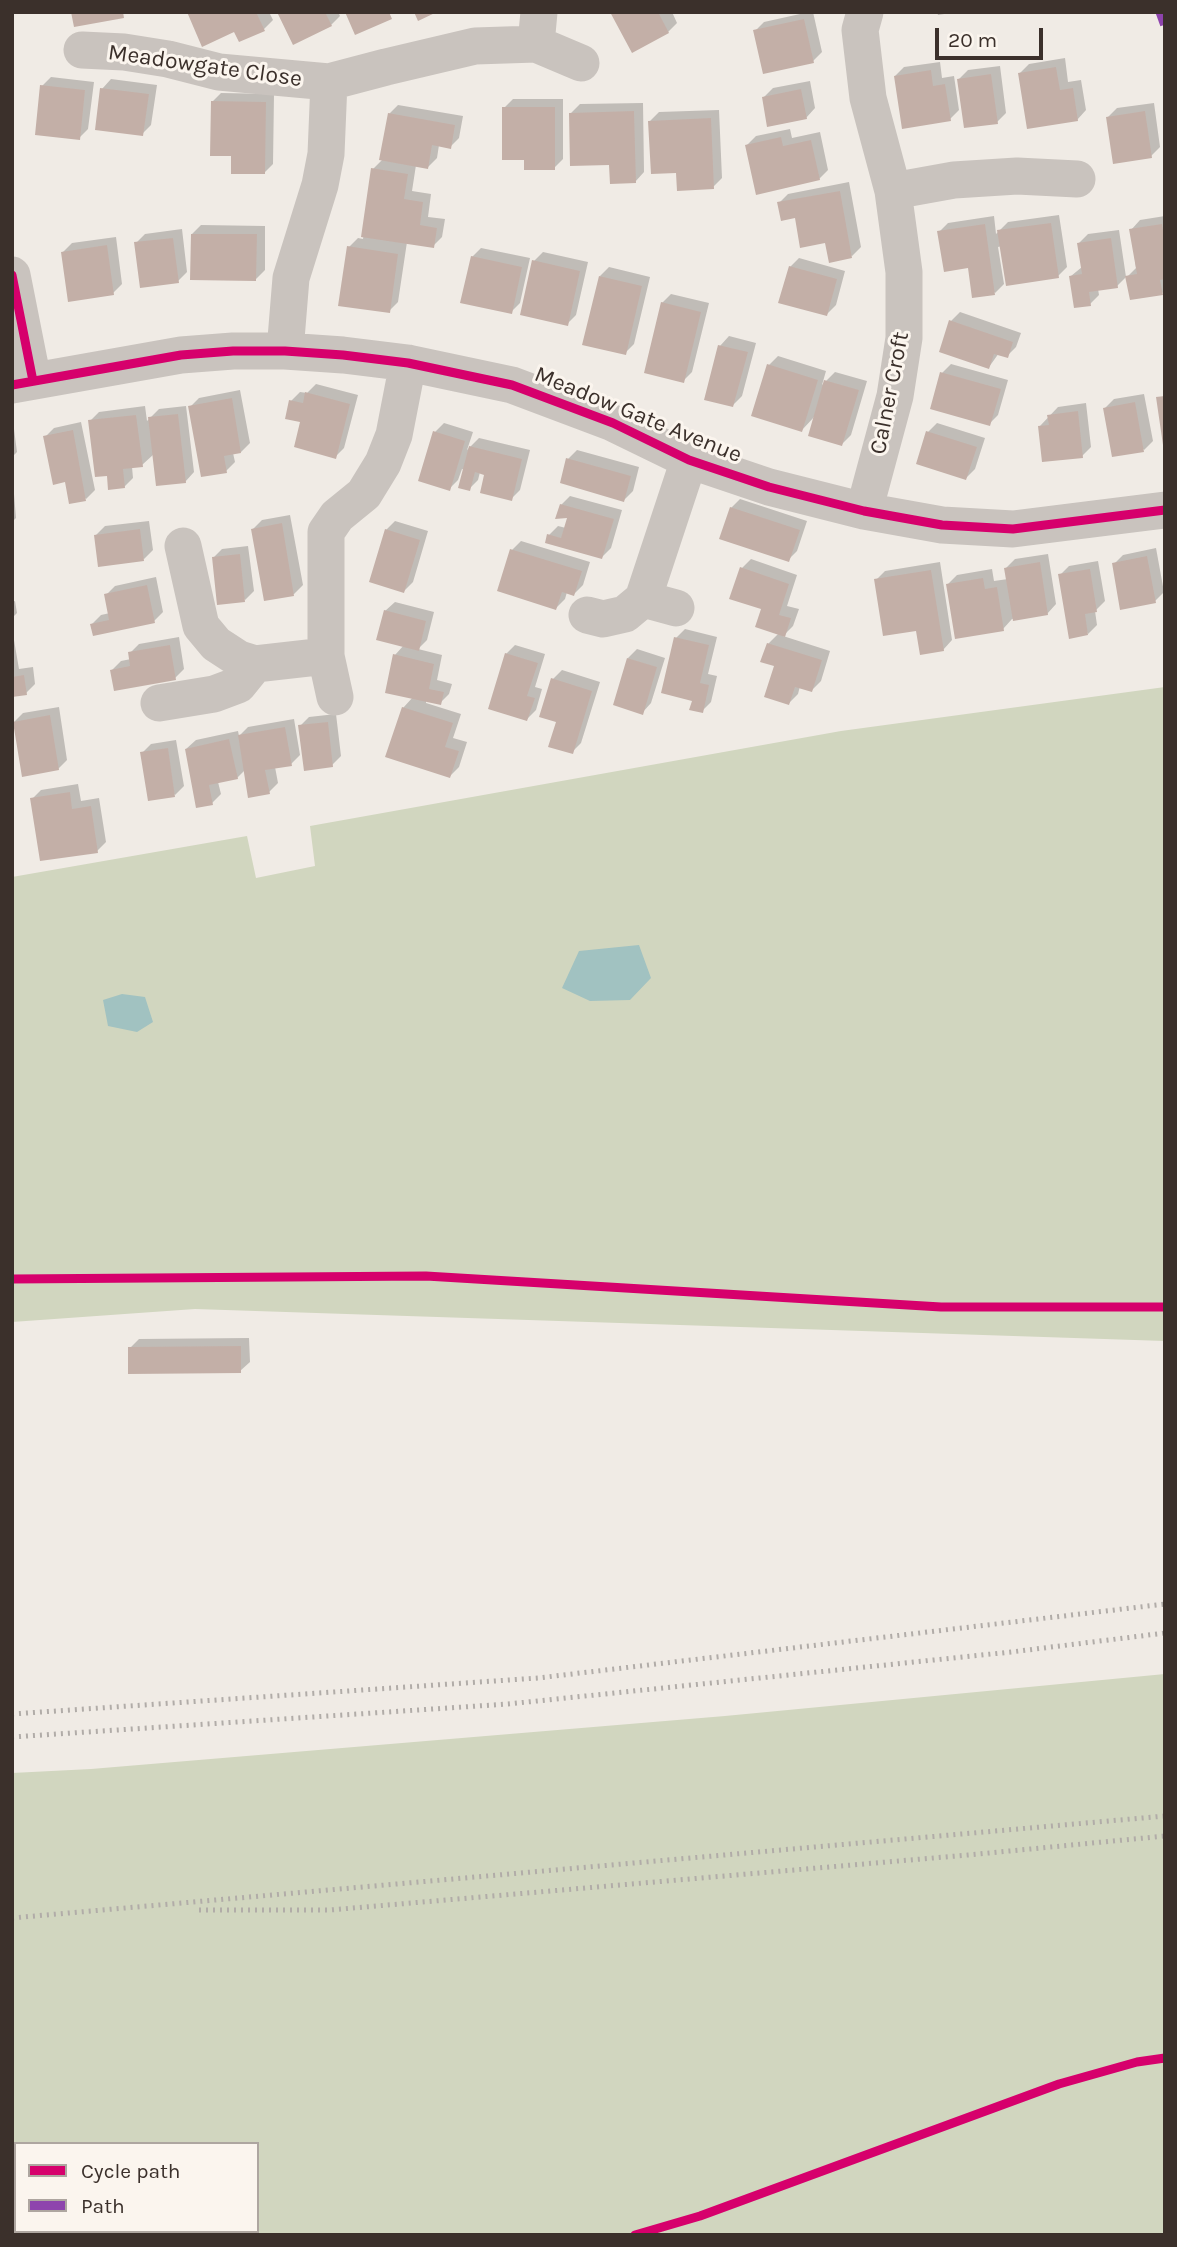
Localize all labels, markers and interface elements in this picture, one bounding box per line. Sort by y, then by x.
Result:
scale bar [939,14,1048,58]
text: 20 m [948,28,997,52]
street label: Meadowgate Close [106,39,304,93]
street label: Calner Croft [865,329,915,457]
street label: Meadow Gate Avenue [530,361,746,469]
legend [14,2142,259,2233]
text: Cycle path [81,2159,181,2183]
text: Path [81,2194,125,2218]

